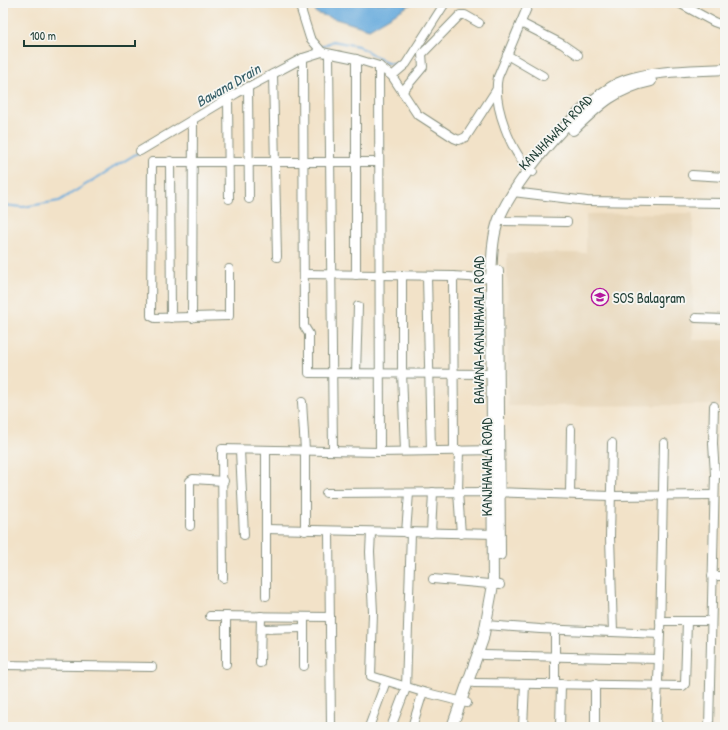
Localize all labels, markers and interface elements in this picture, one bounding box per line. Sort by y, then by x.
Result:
scale bar [24,22,135,48]
text: 100 m [30,27,56,44]
water label: Bawana Drain [192,57,265,112]
street label: KANJHAWALA ROAD [514,90,596,174]
street label: BAWANA-KANJHAWALA ROAD [469,256,488,404]
school or university icon: SOS Balagram [590,287,610,307]
place label: SOS Balagram [613,288,685,308]
street label: KANJHAWALA ROAD [477,417,496,516]

